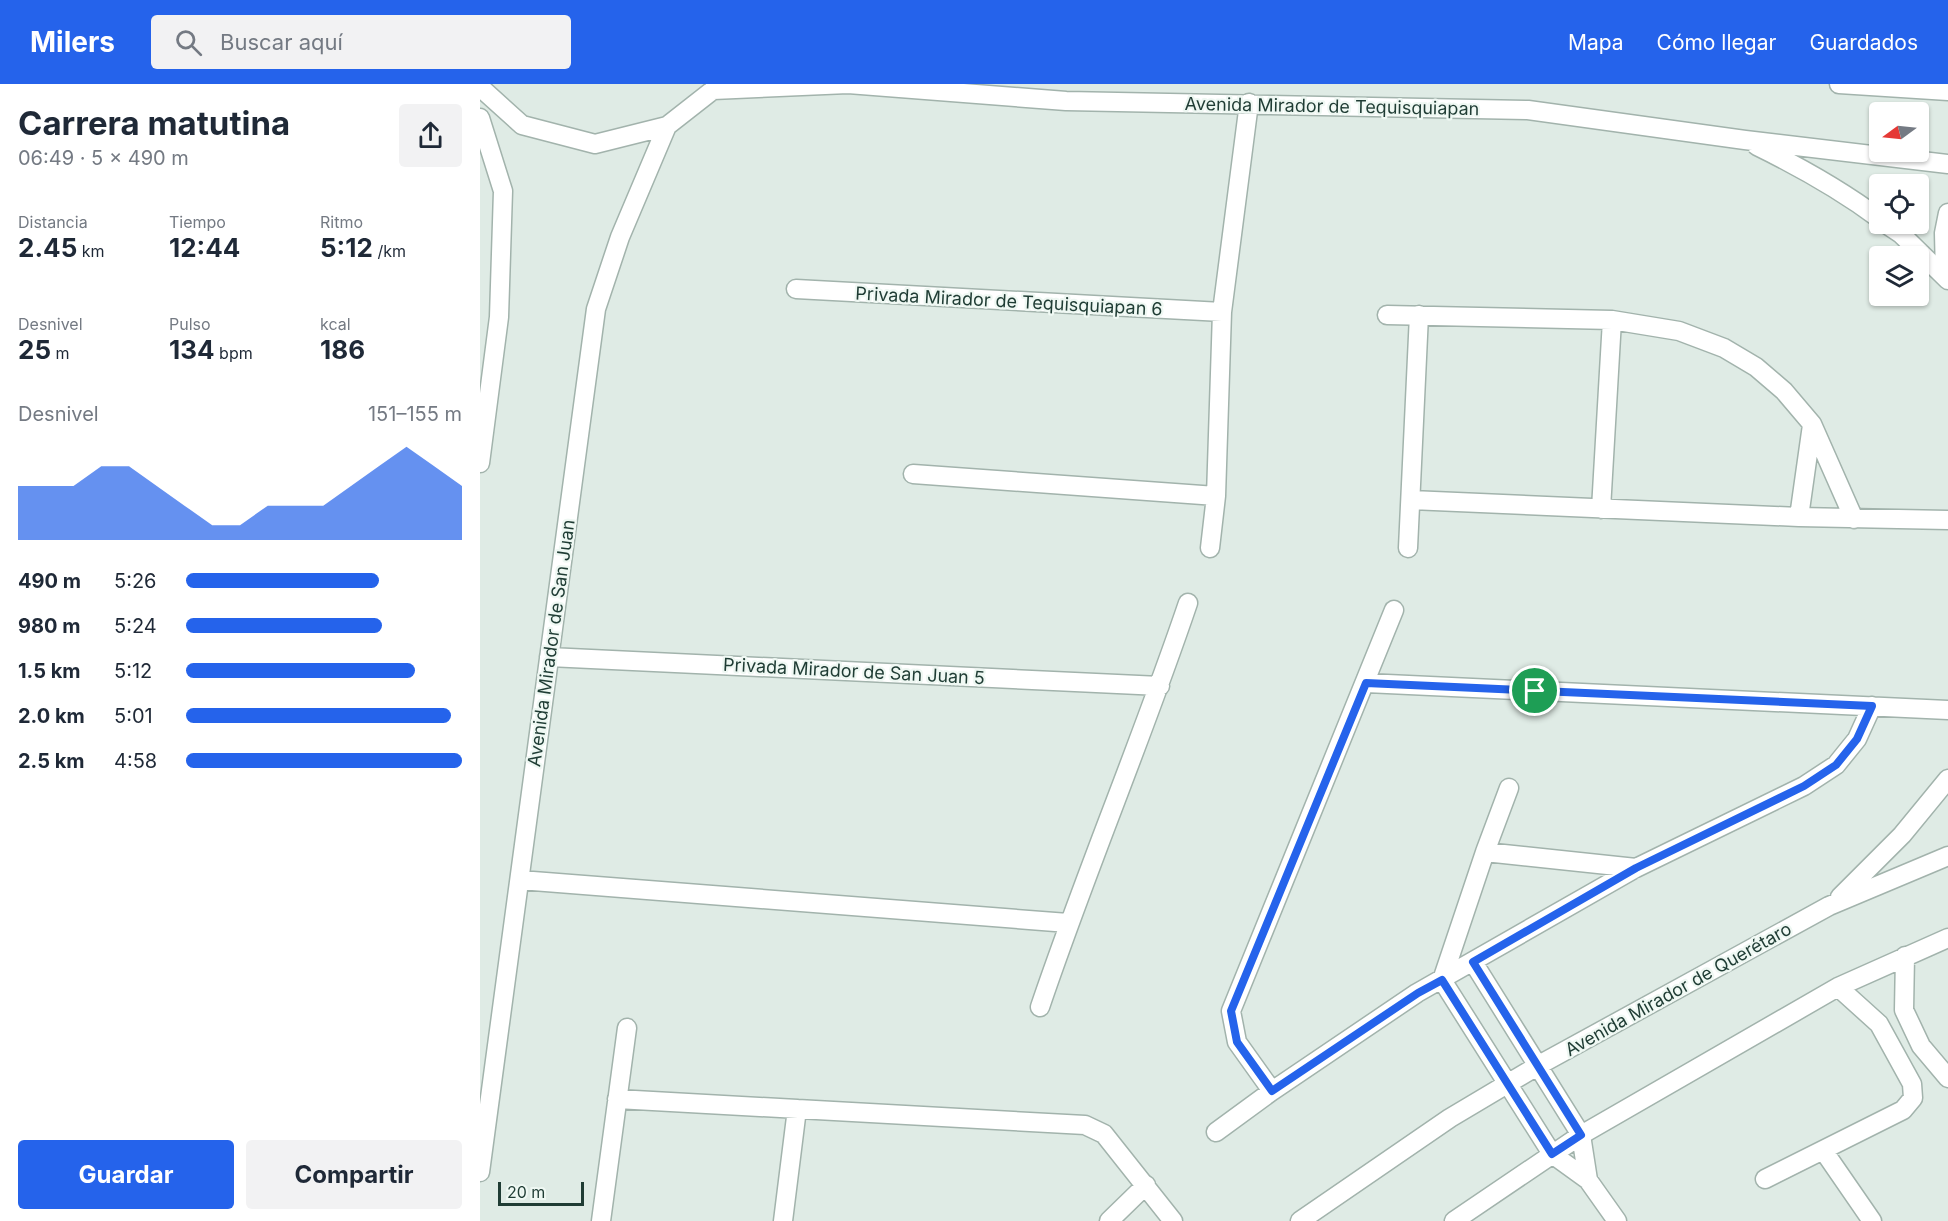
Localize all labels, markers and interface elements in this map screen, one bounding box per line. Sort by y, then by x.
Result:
search box [151,15,571,69]
text: Milers [30,25,115,59]
icon: search [172,26,205,59]
text: Buscar aquí [220,29,343,55]
text: Mapa [1568,30,1624,55]
text: Cómo llegar [1657,30,1776,55]
text: Guardados [1809,30,1918,55]
street label: Avenida Mirador de Tequisquiapan [1184,93,1480,119]
north arrow [1869,102,1929,162]
map controls [1869,102,1929,306]
text: Carrera matutina [18,103,290,143]
button: share [399,104,462,167]
text: 06:49 · 5 × 490 m [18,146,189,170]
button: locate [1869,174,1929,234]
text: Distancia [18,212,88,232]
text: Tiempo [169,212,226,232]
text: Ritmo [320,212,363,232]
text: 2.45 [18,232,77,263]
text: 12:44 [169,232,240,263]
text: 5:12 [320,232,373,263]
text: km [77,241,105,261]
text: /km [373,241,406,261]
button: layers [1869,246,1929,306]
street label: Privada Mirador de Tequisquiapan 6 [855,282,1163,320]
text: Desnivel [18,314,83,334]
text: Pulso [169,314,211,334]
text: kcal [320,314,351,334]
text: 25 [18,334,51,365]
text: 134 [169,334,215,365]
text: 186 [320,334,365,365]
text: m [51,343,70,363]
text: bpm [215,343,253,363]
text: Desnivel [18,402,99,426]
text: 151–155 m [368,402,462,426]
street label: Avenida Mirador de San Juan [523,518,579,768]
text: 490 m [18,569,81,593]
text: 5:26 [114,569,157,593]
text: 980 m [18,614,80,638]
text: 5:24 [114,614,157,638]
street label: Privada Mirador de San Juan 5 [723,654,985,688]
text: 1.5 km [18,659,81,683]
text: 5:12 [114,659,152,683]
pin [1509,665,1560,716]
icon: arrive [1518,674,1551,707]
text: 2.0 km [18,704,85,728]
text: 5:01 [114,704,153,728]
text: 2.5 km [18,749,85,773]
text: 4:58 [114,749,157,773]
street label: Avenida Mirador de Querétaro [1561,918,1795,1060]
button: Guardar [18,1140,234,1209]
button: Compartir [246,1140,462,1209]
scale bar [498,1179,584,1206]
text: 20 m [507,1182,545,1202]

